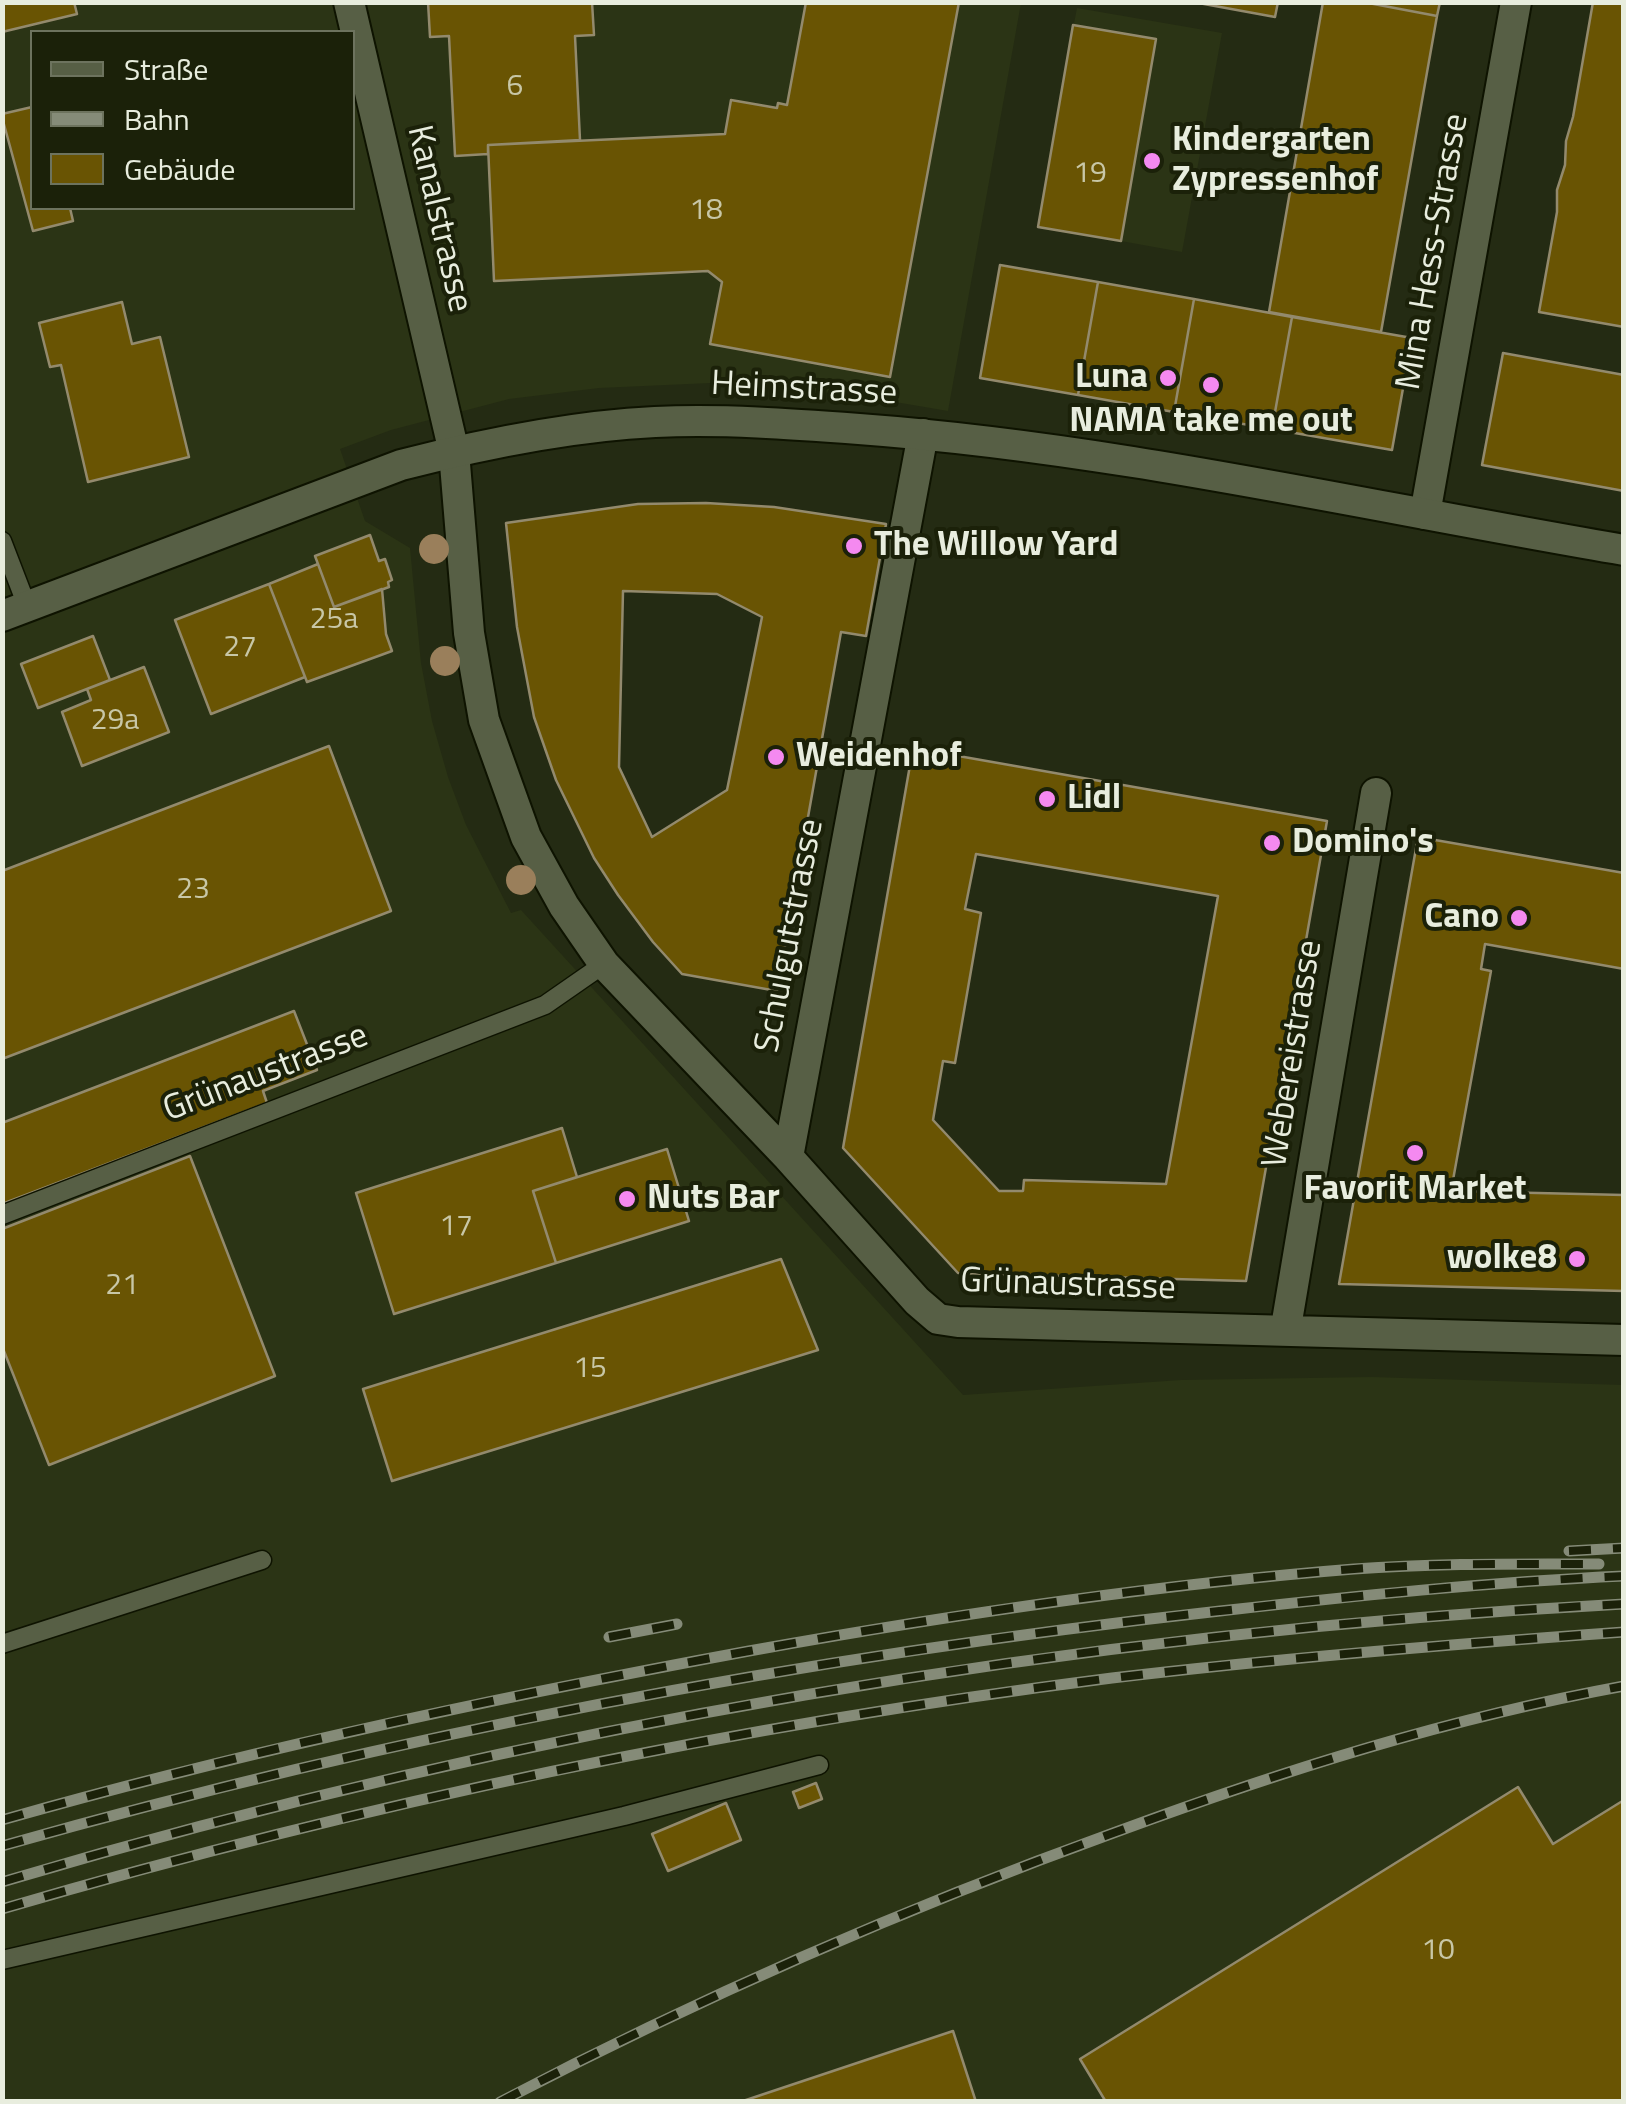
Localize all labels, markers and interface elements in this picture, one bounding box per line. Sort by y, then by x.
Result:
legend [30,30,355,210]
text: Straße [124,46,208,92]
house number: 6 [507,70,523,106]
text: Bahn [124,96,190,142]
street label: Mina Hess-Strasse [1389,111,1479,393]
place label: Kindergarten Zypressenhof [1172,120,1378,202]
street label: Kanalstrasse [396,122,480,316]
text: Gebäude [124,146,235,192]
marker: Kindergarten Zypressenhof [1141,150,1163,172]
house number: 19 [1073,157,1107,193]
house number: 18 [689,194,723,230]
place label: Luna [1075,357,1148,399]
street label: Heimstrasse [710,364,898,416]
marker: Luna [1157,367,1179,389]
marker: NAMA take me out [1200,374,1222,396]
place label: NAMA take me out [1069,401,1353,443]
place label: The Willow Yard [874,525,1119,567]
marker: The Willow Yard [843,535,865,557]
house number: 25a [310,603,358,639]
house number: 27 [223,631,257,667]
house number: 29a [91,704,139,740]
place label: Weidenhof [796,736,962,778]
marker: Weidenhof [765,746,787,768]
place label: Lidl [1067,778,1121,820]
marker: Lidl [1036,788,1058,810]
street label: Schulgutstrasse [748,816,834,1056]
place label: Domino's [1292,822,1434,864]
marker: Domino's [1261,832,1283,854]
house number: 23 [176,873,210,909]
place label: Cano [1424,897,1499,939]
marker: Cano [1508,907,1530,929]
street label: Webereistrasse [1255,937,1333,1171]
street label: Grünaustrasse [158,1016,374,1132]
marker: Favorit Market [1404,1142,1426,1164]
place label: Favorit Market [1303,1169,1527,1211]
place label: Nuts Bar [647,1178,780,1220]
marker: Nuts Bar [616,1188,638,1210]
house number: 17 [439,1210,473,1246]
place label: wolke8 [1447,1238,1557,1280]
marker: wolke8 [1566,1248,1588,1270]
street label: Grünaustrasse [960,1261,1176,1311]
house number: 21 [105,1269,139,1305]
house number: 15 [573,1352,607,1388]
house number: 10 [1421,1934,1455,1970]

